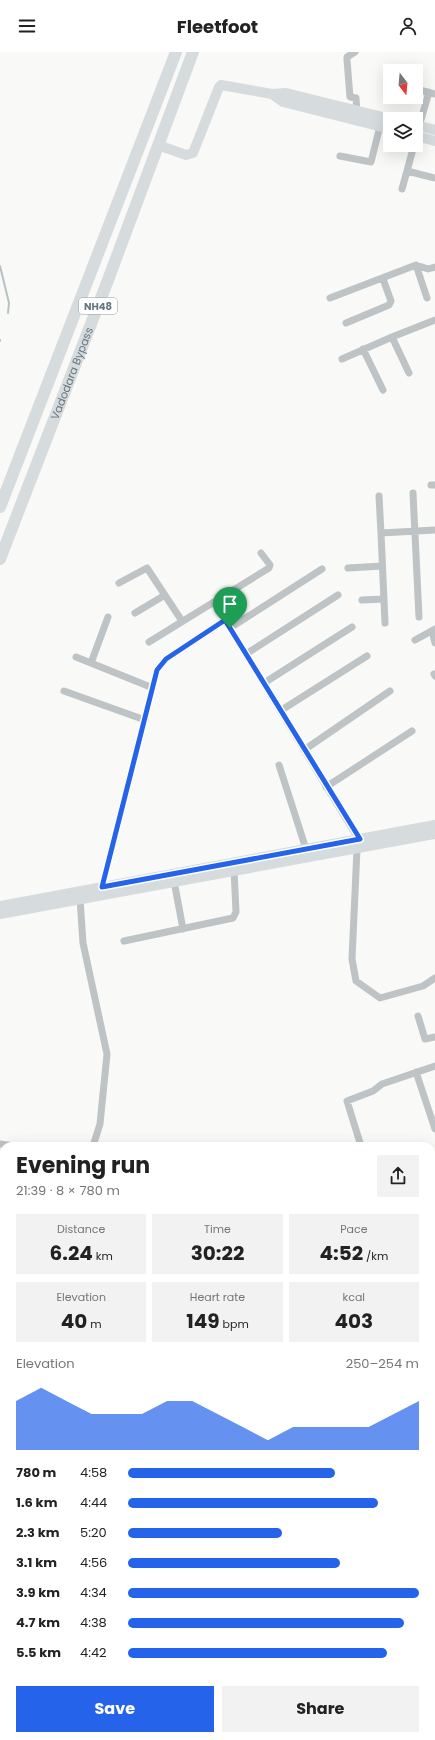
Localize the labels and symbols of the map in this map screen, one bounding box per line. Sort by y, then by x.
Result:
north arrow [383,64,423,104]
road number: NH48 [79,298,117,314]
street label: Vadodara Bypass [47,325,97,422]
pin [213,587,247,628]

